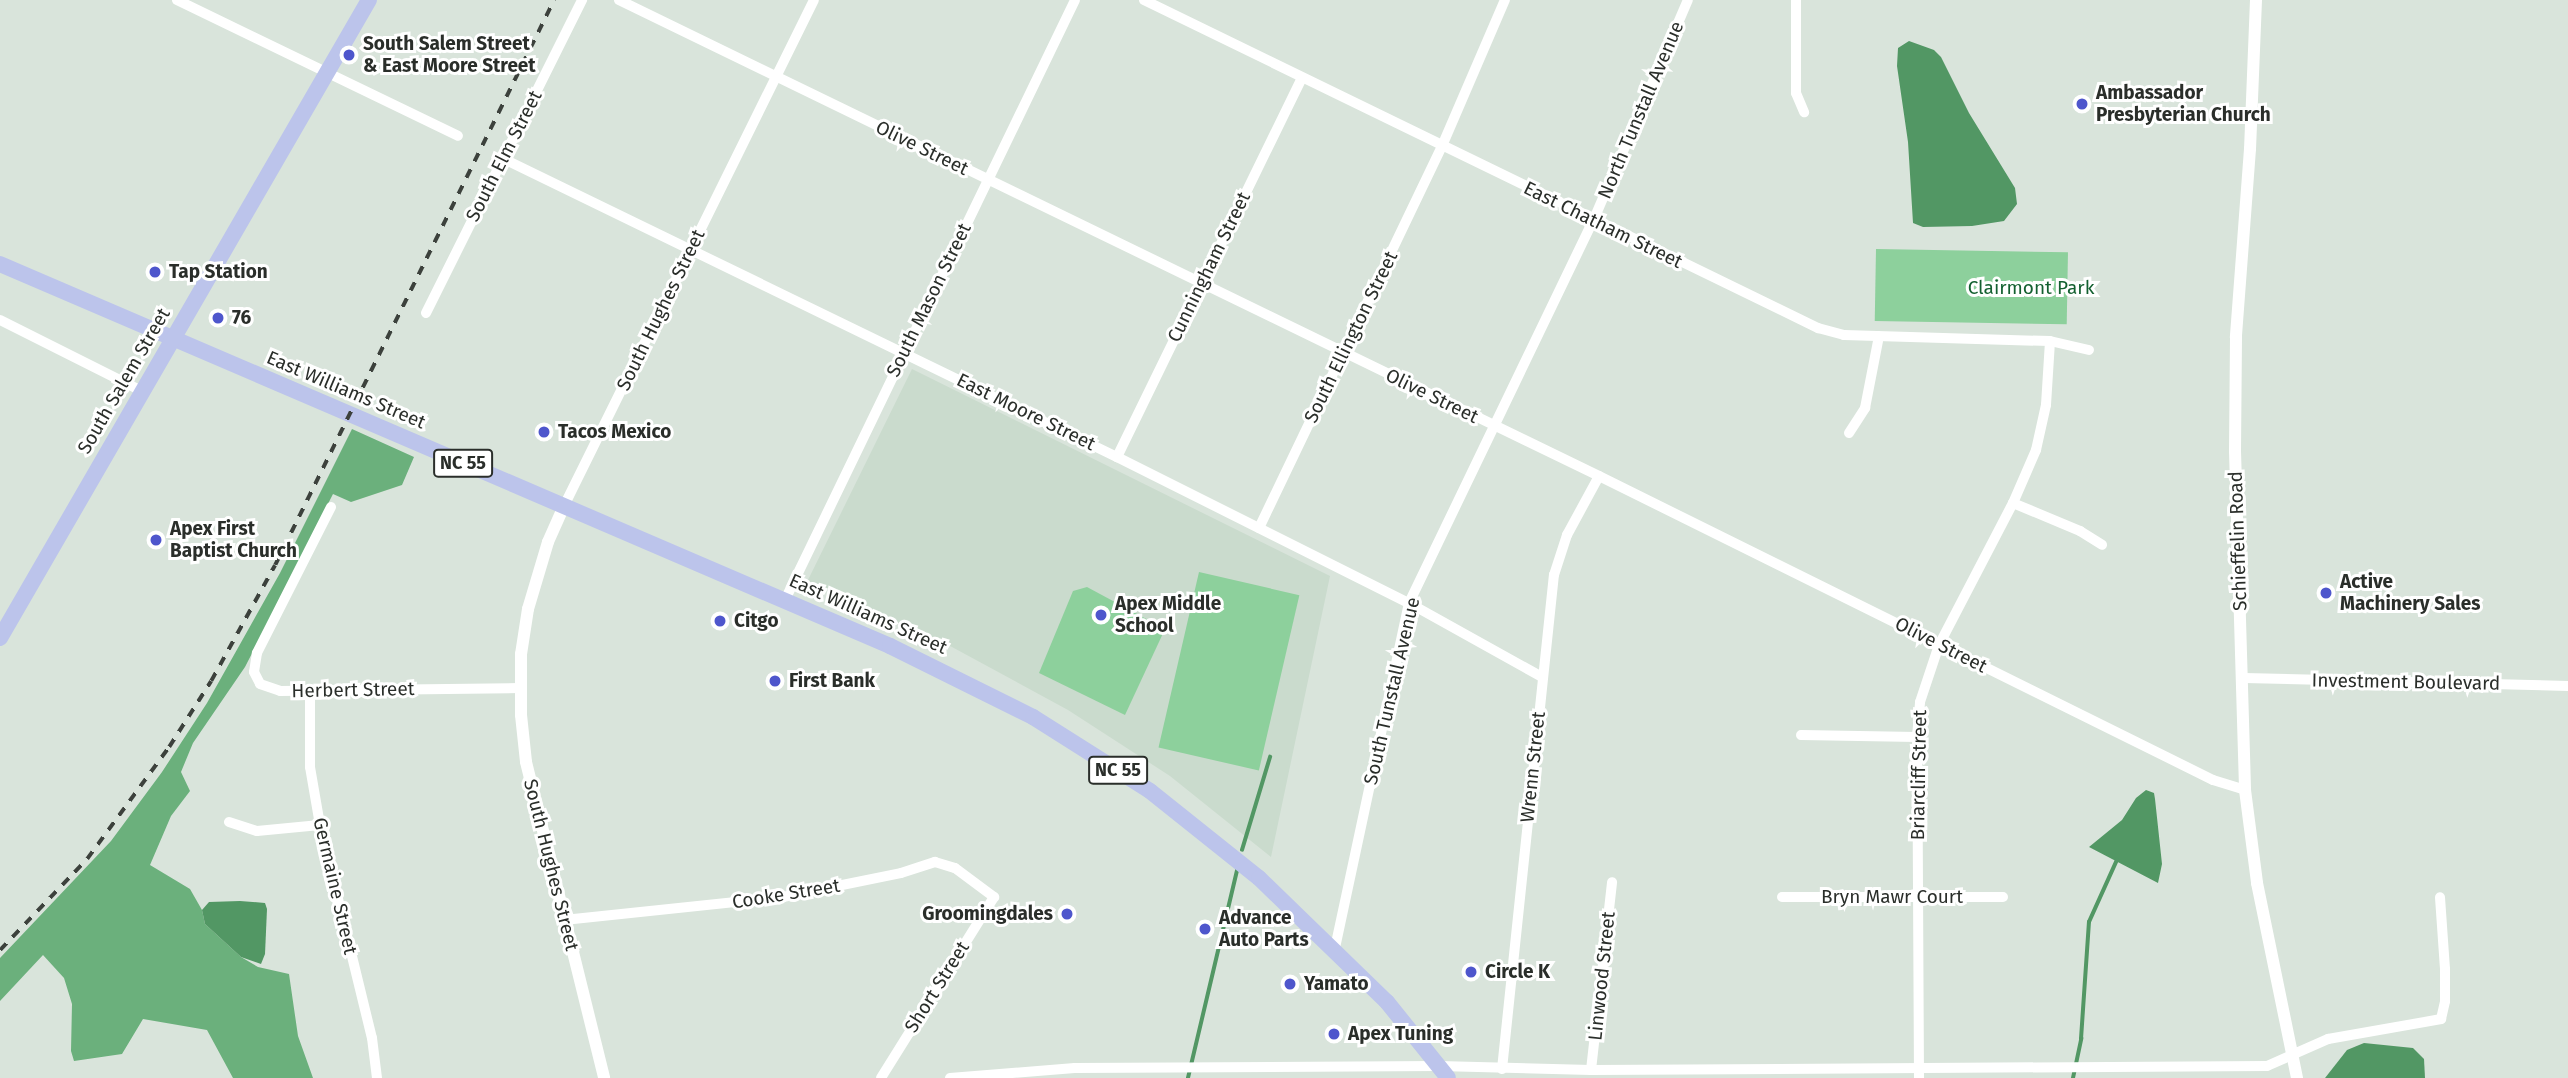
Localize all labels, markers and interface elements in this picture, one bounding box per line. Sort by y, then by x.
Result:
street label: North Tunstall Avenue [1593,18,1689,202]
place label: South Salem Street & East Moore Street [363,33,536,77]
marker: South Salem Street & East Moore Street [341,47,357,63]
place label: Ambassador Presbyterian Church [2096,82,2271,126]
street label: South Elm Street [461,87,547,225]
marker: Ambassador Presbyterian Church [2074,96,2090,112]
street label: Olive Street [872,116,972,180]
street label: East Chatham Street [1520,177,1686,273]
street label: Cunningham Street [1163,188,1255,346]
street label: South Mason Street [882,219,976,381]
street label: South Hughes Street [612,226,710,394]
street label: South Ellington Street [1299,247,1403,427]
place label: Tap Station [169,261,268,283]
marker: Tap Station [147,264,163,280]
park label: Clairmont Park [1968,277,2094,299]
street label: South Salem Street [73,304,175,458]
place label: 76 [232,307,251,329]
marker: 76 [210,310,226,326]
street label: East Williams Street [263,346,429,434]
street label: Olive Street [1382,364,1482,428]
street label: East Moore Street [953,369,1099,455]
place label: Tacos Mexico [558,421,671,443]
marker: Tacos Mexico [536,424,552,440]
road number: NC 55 [432,448,494,477]
street label: Schieffelin Road [2224,471,2252,611]
place label: Apex First Baptist Church [170,518,297,562]
marker: Apex First Baptist Church [148,532,164,548]
street label: East Williams Street [785,569,951,659]
place label: Active Machinery Sales [2340,571,2480,615]
marker: Active Machinery Sales [2318,585,2334,601]
place label: Apex Middle School [1115,593,1221,637]
street label: South Tunstall Avenue [1359,595,1425,787]
marker: Apex Middle School [1093,607,1109,623]
place label: Citgo [734,610,778,632]
street label: Olive Street [1891,612,1991,678]
marker: Citgo [712,613,728,629]
street label: Investment Boulevard [2312,669,2500,695]
place label: First Bank [789,670,875,692]
marker: First Bank [767,673,783,689]
street label: Herbert Street [291,678,415,702]
street label: Briarcliff Street [1906,709,1932,841]
street label: Wrenn Street [1516,710,1550,824]
road number: NC 55 [1086,756,1150,784]
street label: South Hughes Street [519,777,583,953]
street label: Germaine Street [308,815,362,957]
street label: Cooke Street [730,874,842,914]
street label: Bryn Mawr Court [1821,886,1963,908]
place label: Groomingdales [922,903,1053,925]
marker: Groomingdales [1059,906,1075,922]
place label: Advance Auto Parts [1219,907,1309,951]
street label: Linwood Street [1584,910,1620,1042]
marker: Advance Auto Parts [1197,921,1213,937]
street label: Short Street [900,937,974,1037]
place label: Circle K [1485,961,1550,983]
marker: Circle K [1463,964,1479,980]
place label: Yamato [1304,973,1369,995]
marker: Yamato [1282,976,1298,992]
place label: Apex Tuning [1348,1023,1453,1045]
marker: Apex Tuning [1326,1026,1342,1042]

